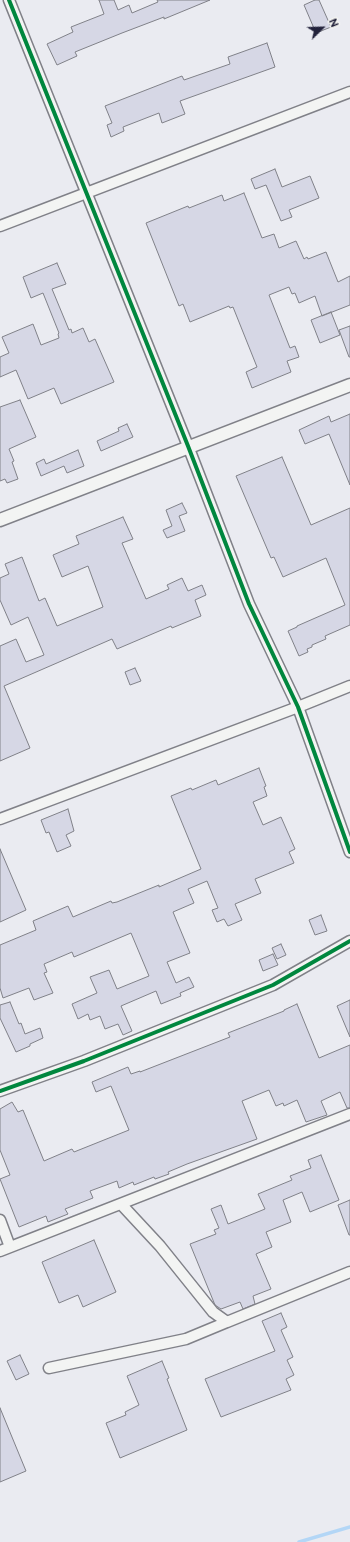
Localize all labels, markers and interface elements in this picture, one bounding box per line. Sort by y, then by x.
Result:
north arrow [302,8,342,48]
text: N [326,17,341,29]

